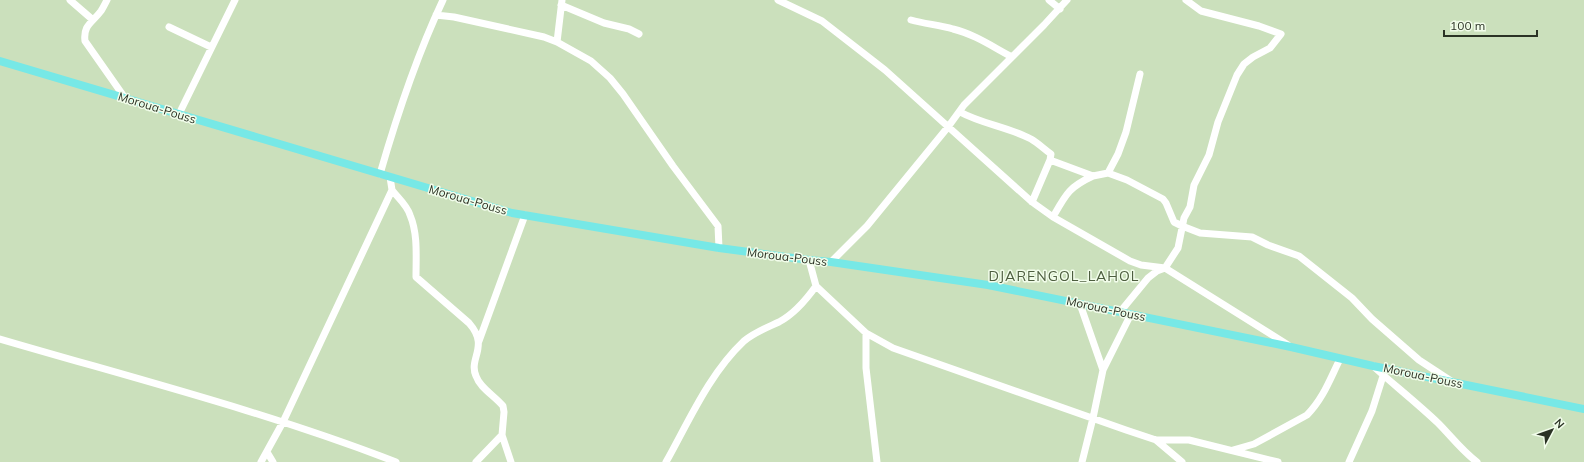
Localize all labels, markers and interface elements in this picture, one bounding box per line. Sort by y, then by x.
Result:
scale bar [1444,12,1537,38]
text: 100 m [1450,18,1485,33]
street label: Moroua-Pouss [116,89,198,127]
street label: Moroua-Pouss [427,181,509,218]
street label: Moroua-Pouss [746,244,828,269]
district label: DJARENGOL_LAHOL [989,267,1140,285]
street label: Moroua-Pouss [1065,293,1147,324]
street label: Moroua-Pouss [1382,360,1464,391]
north arrow [1532,410,1572,450]
text: N [1552,416,1568,431]

